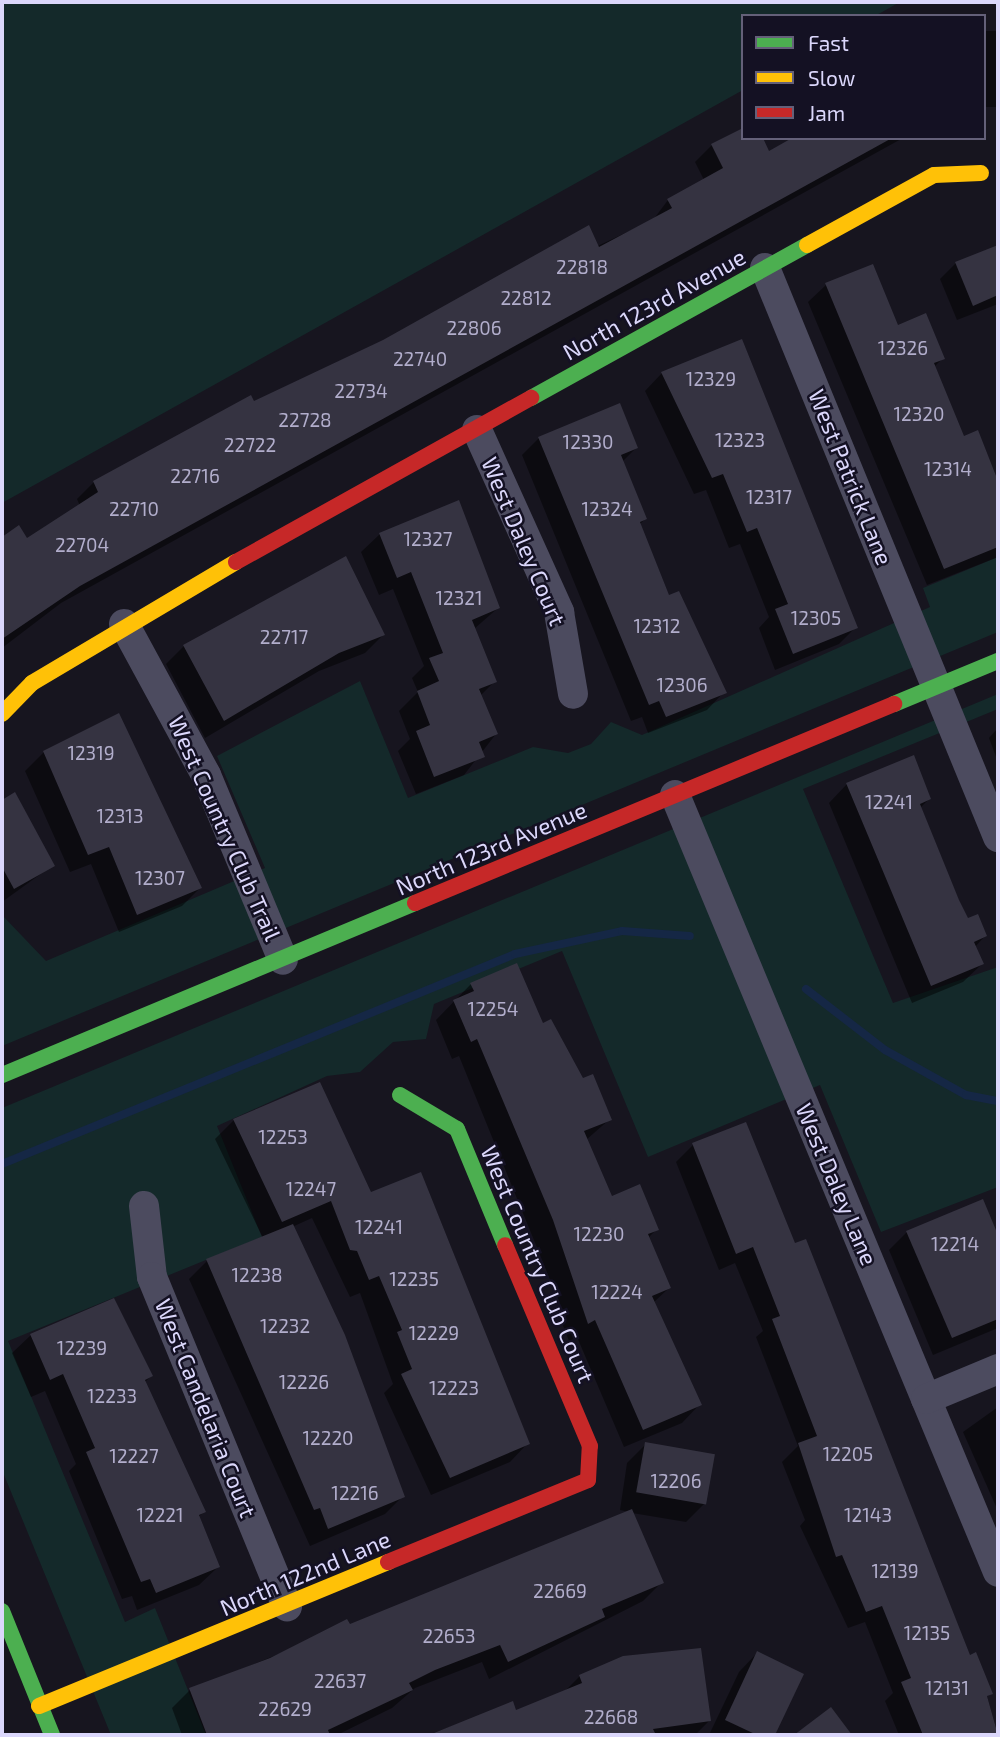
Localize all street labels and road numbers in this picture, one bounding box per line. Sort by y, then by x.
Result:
street label: North 123rd Avenue [558,242,750,366]
street label: West Patrick Lane [803,385,899,569]
street label: West Daley Court [476,452,572,630]
street label: West Country Club Trail [163,711,287,945]
street label: North 123rd Avenue [391,795,591,901]
street label: West Daley Lane [790,1099,884,1269]
street label: West Country Club Court [475,1141,601,1387]
street label: West Candelaria Court [149,1295,263,1521]
street label: North 122nd Lane [216,1525,394,1621]

